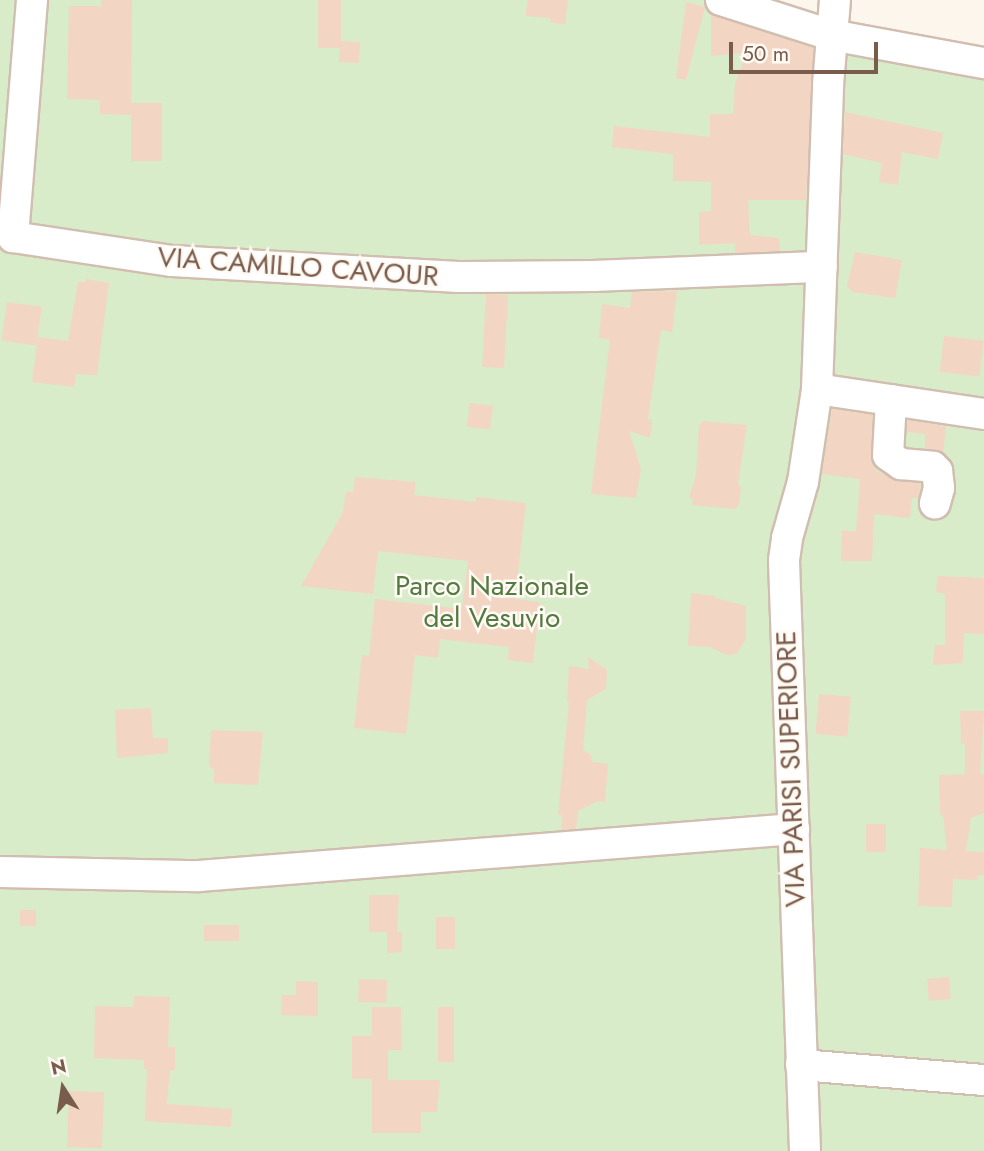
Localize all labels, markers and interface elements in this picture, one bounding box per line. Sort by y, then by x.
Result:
scale bar [732,28,881,72]
text: 50 m [742,39,789,69]
street label: VIA CAMILLO CAVOUR [156,240,440,294]
park label: Parco Nazionale del Vesuvio [395,569,589,635]
street label: VIA PARISI SUPERIORE [769,630,813,908]
text: N [48,1052,69,1082]
north arrow [28,1053,98,1123]

